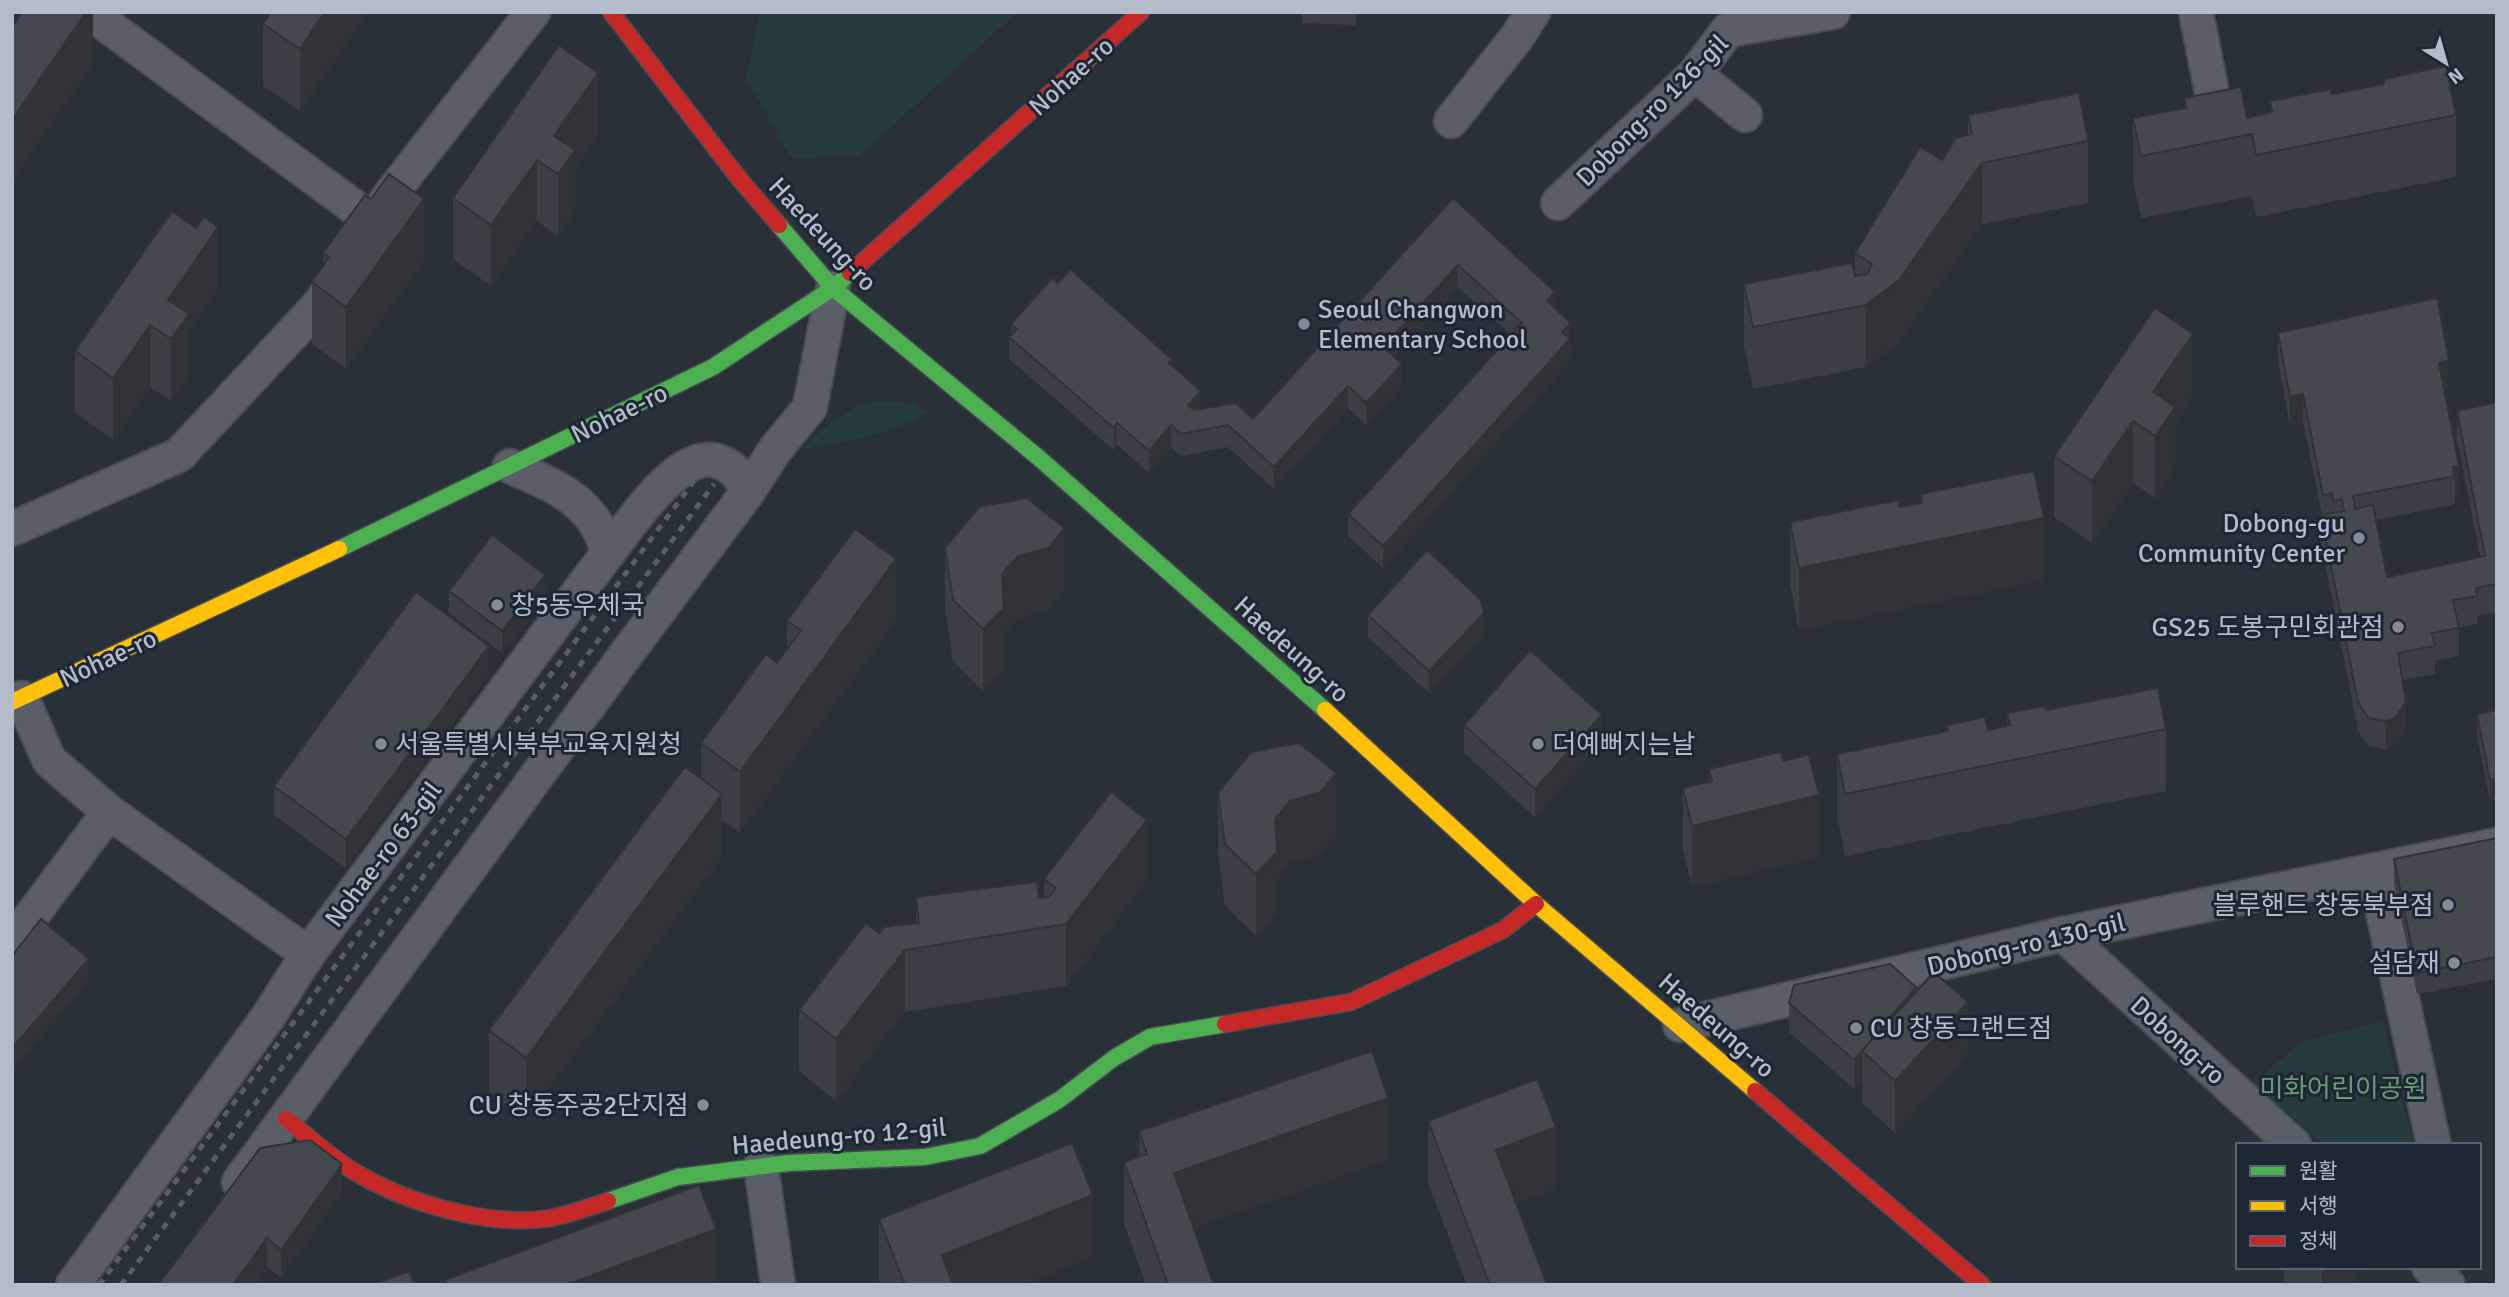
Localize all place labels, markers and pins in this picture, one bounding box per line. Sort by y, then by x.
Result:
place label: Seoul Changwon Elementary School [1318,294,1527,356]
marker: Seoul Changwon Elementary School [1296,316,1312,332]
place label: Dobong-gu Community Center [2138,508,2345,570]
marker: Dobong-gu Community Center [2351,530,2367,546]
place label: 창5동우체국 [511,590,645,622]
marker: 창5동우체국 [489,597,505,613]
place label: GS25 도봉구민회관점 [2152,612,2384,644]
marker: GS25 도봉구민회관점 [2390,619,2406,635]
place label: 서울특별시북부교육지원청 [395,729,682,761]
place label: 더예뻐지는날 [1552,729,1696,761]
marker: 서울특별시북부교육지원청 [373,736,389,752]
marker: 더예뻐지는날 [1530,736,1546,752]
place label: 블루핸드 창동북부점 [2213,890,2434,922]
marker: 블루핸드 창동북부점 [2440,897,2456,913]
place label: 설담재 [2368,948,2440,980]
marker: 설담재 [2446,955,2462,971]
place label: CU 창동그랜드점 [1870,1013,2052,1045]
marker: CU 창동그랜드점 [1848,1020,1864,1036]
place label: CU 창동주공2단지점 [469,1090,689,1122]
marker: CU 창동주공2단지점 [695,1097,711,1113]

